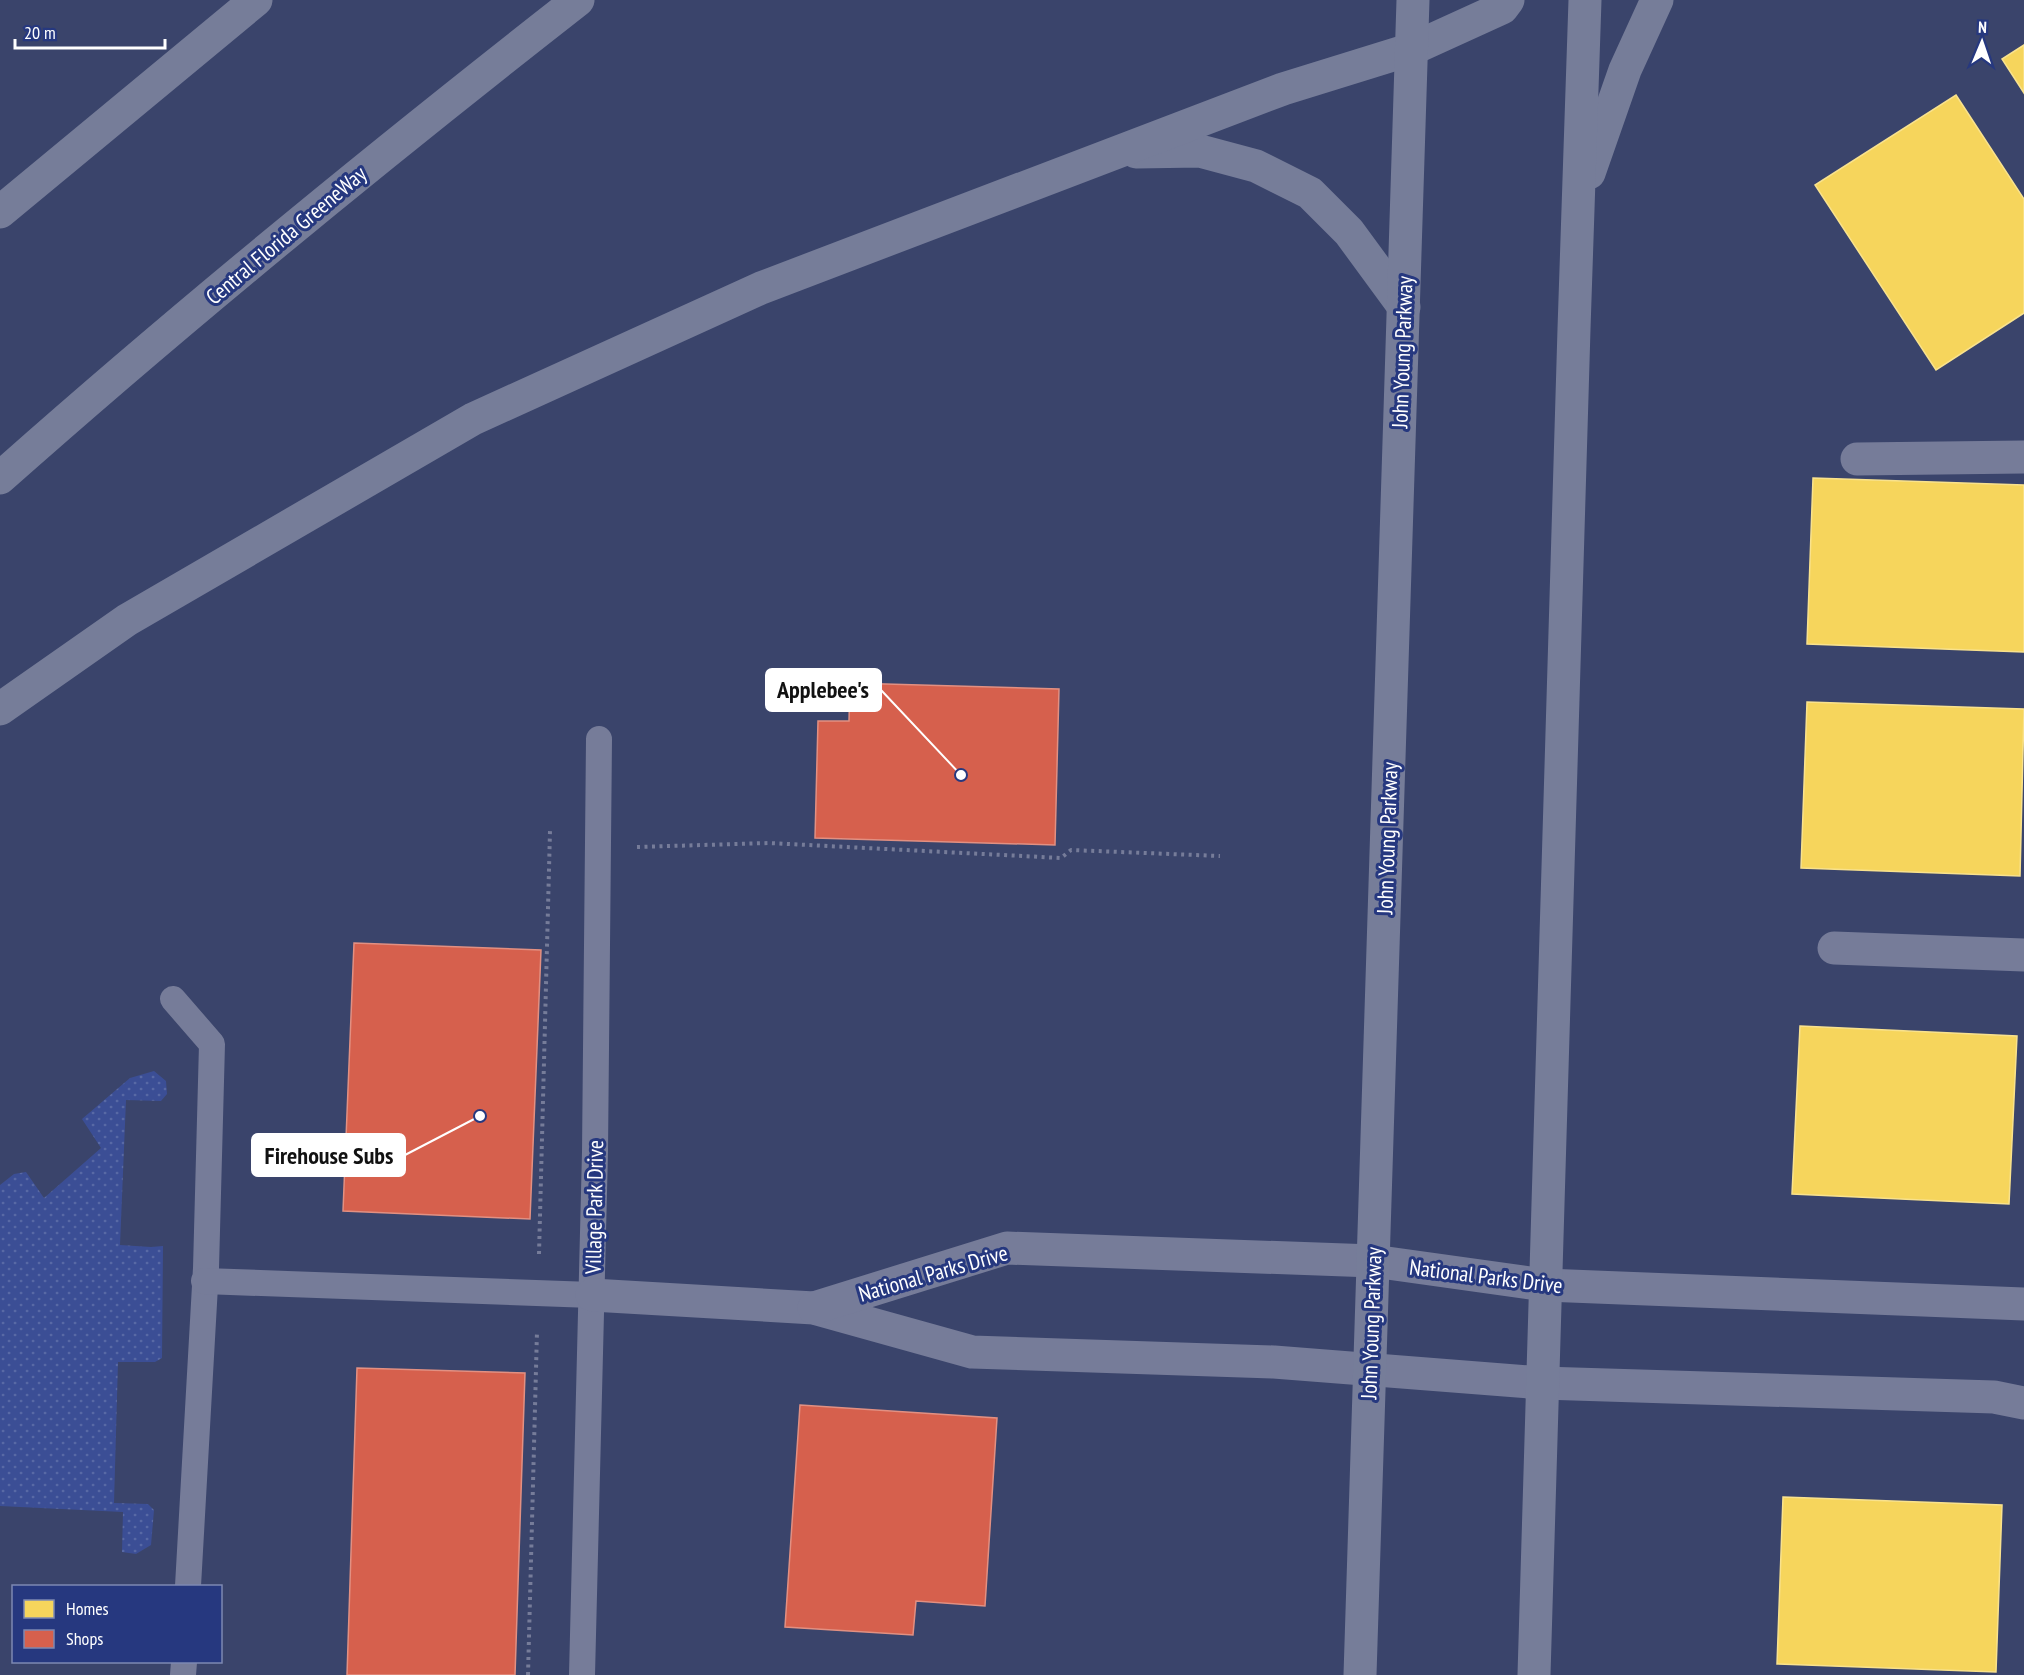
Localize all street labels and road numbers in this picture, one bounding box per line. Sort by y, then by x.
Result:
street label: Central Florida GreeneWay [200,159,373,310]
street label: John Young Parkway [1385,275,1419,430]
street label: John Young Parkway [1370,761,1404,916]
street label: Village Park Drive [579,1140,609,1275]
street label: National Parks Drive [855,1238,1011,1308]
street label: John Young Parkway [1354,1246,1388,1401]
street label: National Parks Drive [1408,1253,1564,1299]

